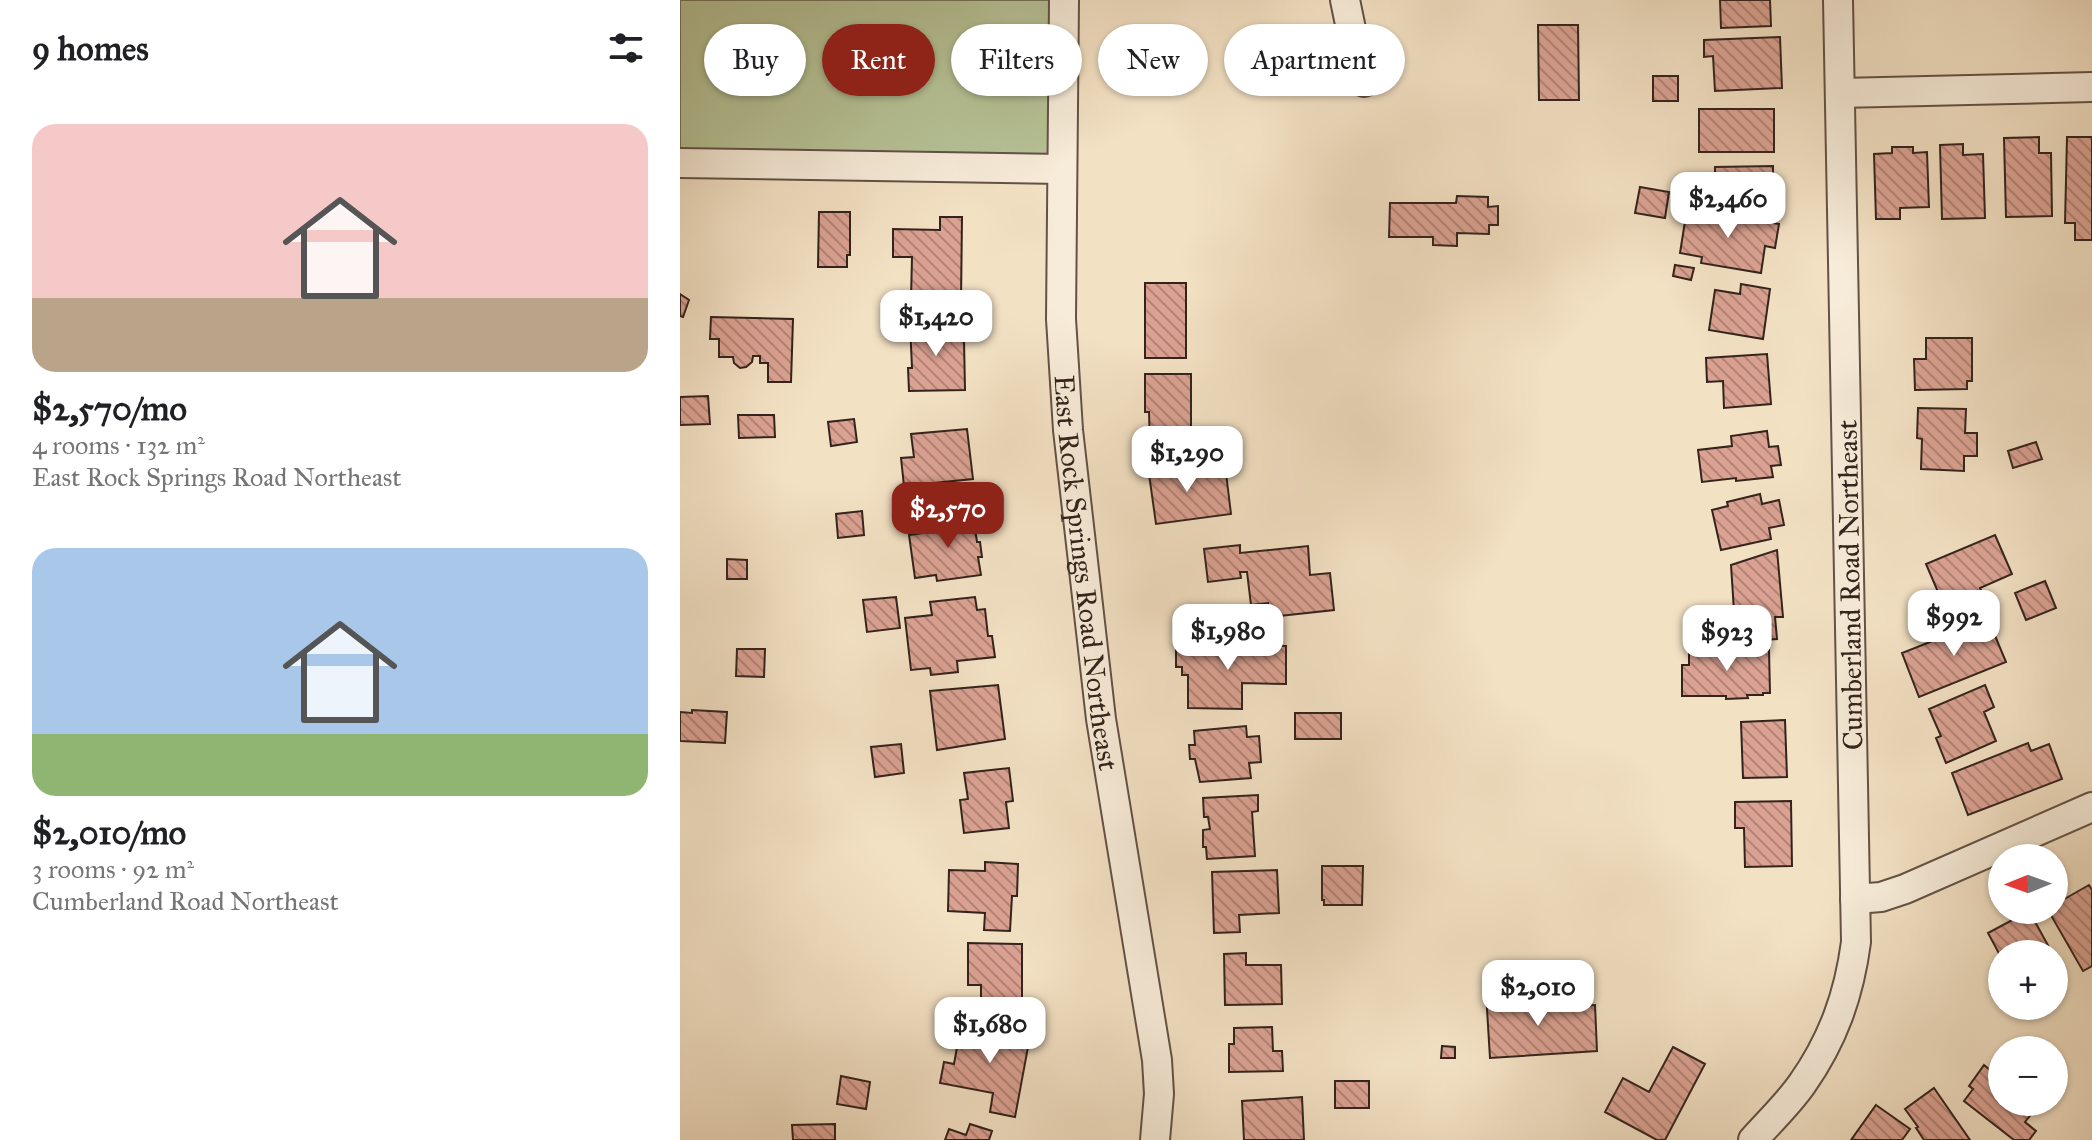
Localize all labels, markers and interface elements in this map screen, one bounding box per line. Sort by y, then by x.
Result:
chip: Buy [704,24,806,96]
chip: Rent [822,24,935,96]
chip: Filters [951,24,1082,96]
chip: New [1098,24,1208,96]
chip: Apartment [1224,24,1405,96]
icon: filters [604,26,648,70]
text: 9 homes [32,28,149,69]
pin: $2,460 [1663,172,1793,240]
icon: home [268,176,412,320]
text: $2,460 [1688,182,1768,214]
pin: $1,420 [871,290,1001,358]
text: $1,420 [898,300,974,332]
street label: East Rock Springs Road Northeast [1047,374,1127,773]
text: $2,570/mo [32,388,187,429]
street label: Cumberland Road Northeast [1830,419,1870,750]
pin: $1,290 [1122,426,1252,494]
text: 4 rooms · 132 m² [32,429,205,461]
text: $1,290 [1150,436,1224,468]
text: East Rock Springs Road Northeast [32,461,402,493]
pin: $2,570 [883,482,1013,550]
text: $2,570 [910,492,986,524]
pin: $992 [1907,590,2001,658]
icon: home [268,600,412,744]
text: $992 [1926,600,1982,632]
pin: $1,980 [1163,604,1293,672]
pin: $923 [1680,605,1774,673]
text: $1,980 [1190,614,1266,646]
text: $923 [1701,615,1753,647]
text: $2,010/mo [32,812,186,853]
north arrow [1988,844,2068,924]
map controls [1988,844,2068,1116]
text: 3 rooms · 92 m² [32,853,194,885]
text: Cumberland Road Northeast [32,885,339,917]
button: + [1988,940,2068,1020]
pin: $2,010 [1473,960,1603,1028]
text: $2,010 [1500,970,1576,1002]
pin: $1,680 [925,997,1055,1065]
text: $1,680 [953,1007,1027,1039]
button: − [1988,1036,2068,1116]

